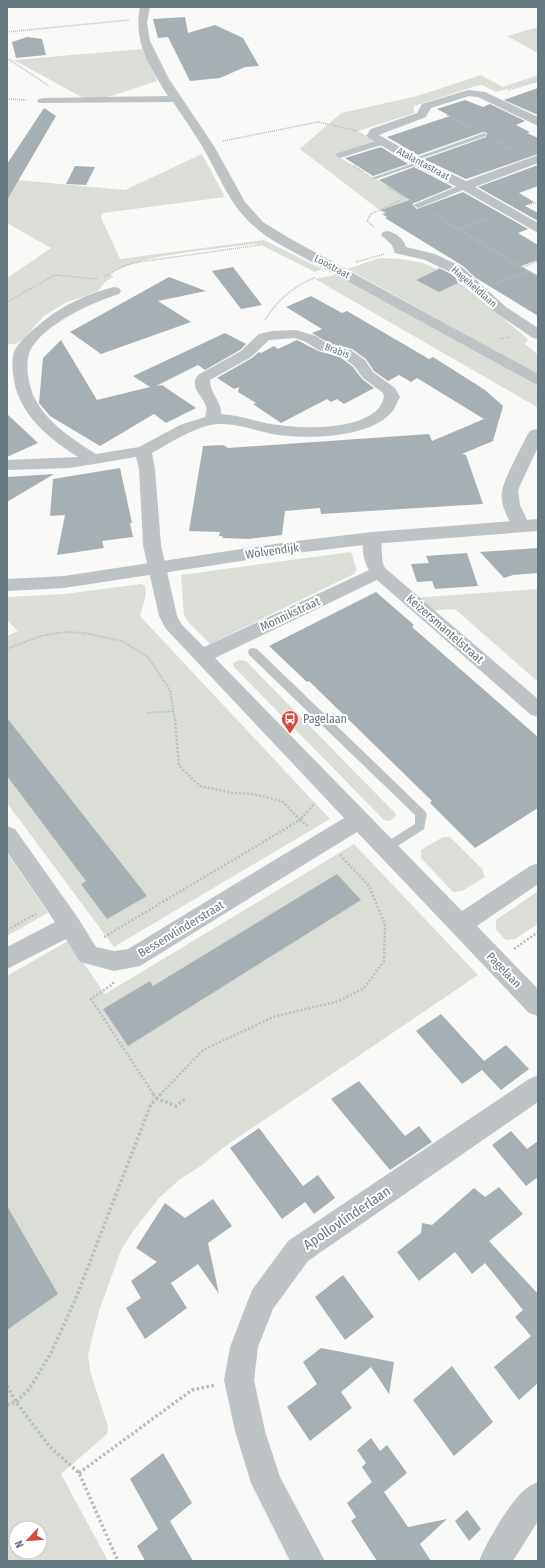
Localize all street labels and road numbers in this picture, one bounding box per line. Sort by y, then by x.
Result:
street label: Atalantastraat [395,145,452,183]
street label: Loostraat [312,253,352,282]
street label: Hageheldlaan [449,264,499,310]
street label: Brabis [323,341,351,361]
street label: Wolvendijk [244,540,300,562]
street label: Keizersmantelstraat [404,592,486,666]
street label: Monnikstraat [258,594,322,634]
street label: Bessenvlinderstraat [136,898,226,960]
street label: Pagelaan [484,949,524,991]
street label: Apollovlinderlaan [300,1183,394,1253]

